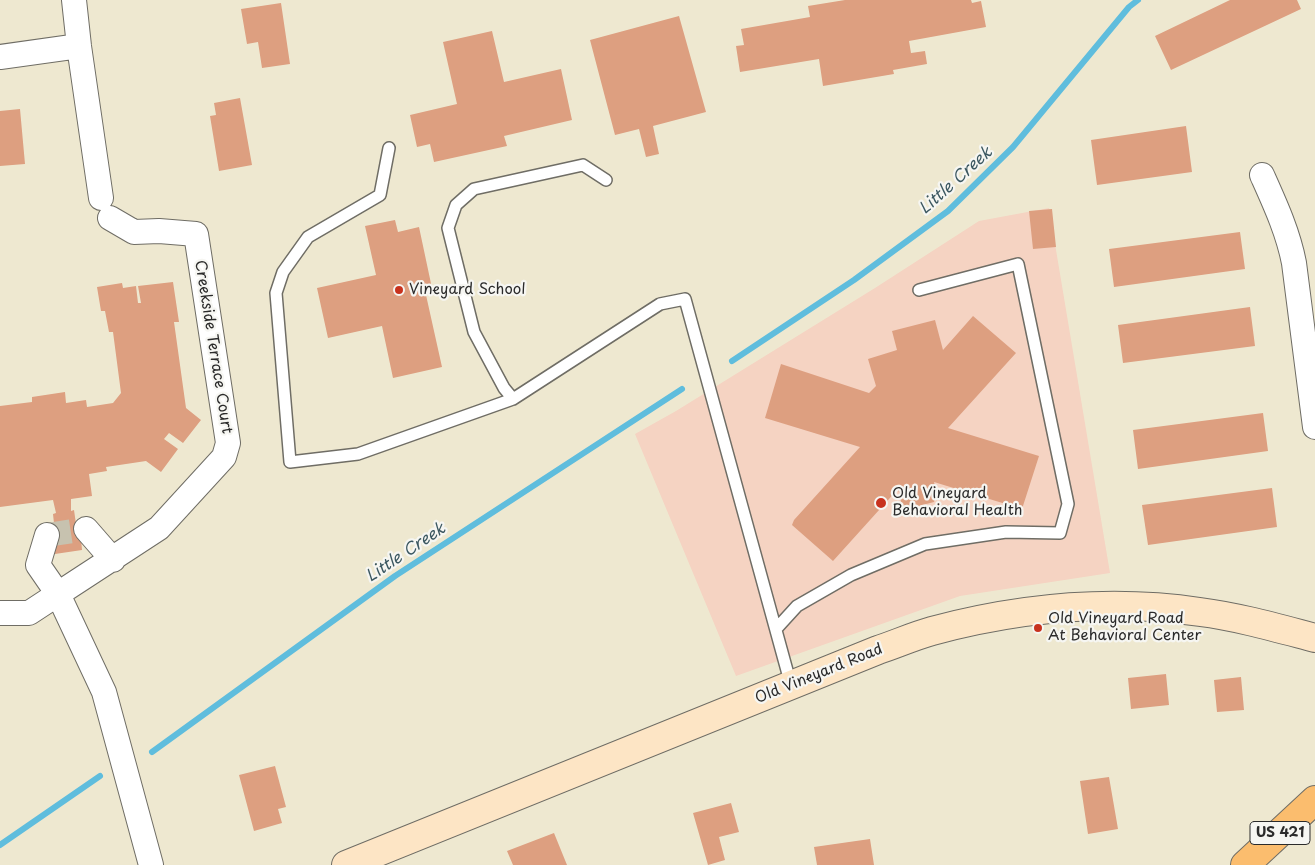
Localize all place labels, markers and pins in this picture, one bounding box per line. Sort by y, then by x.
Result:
place label: Vineyard School [409,281,526,299]
marker: Vineyard School [393,284,405,296]
place label: Old Vineyard Behavioral Health [892,485,1022,520]
marker: Old Vineyard Behavioral Health [874,496,888,510]
place label: Old Vineyard Road At Behavioral Center [1048,610,1201,645]
marker: Old Vineyard Road At Behavioral Center [1032,622,1044,634]

